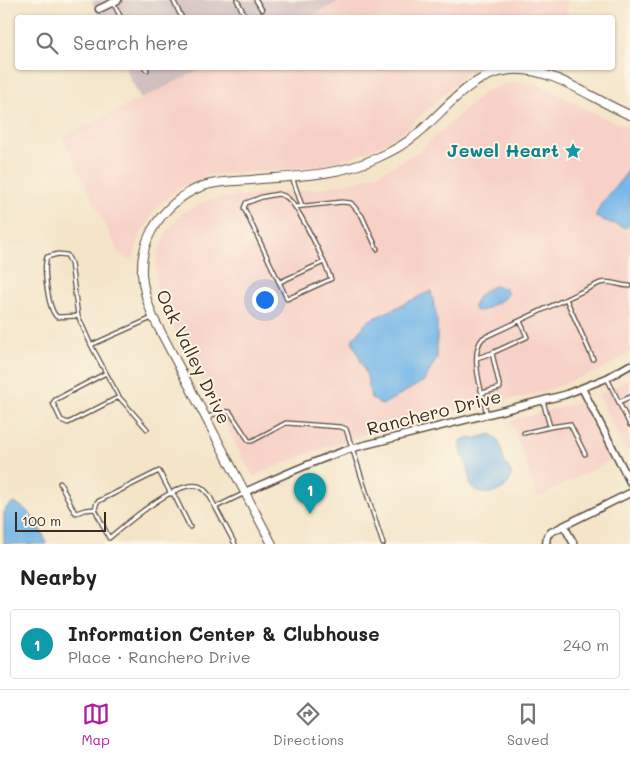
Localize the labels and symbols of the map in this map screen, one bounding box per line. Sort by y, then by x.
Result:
place label: Jewel Heart [447,138,559,162]
place icon: Jewel Heart [563,141,583,161]
street label: Oak Valley Drive [151,285,237,428]
your location [252,287,278,313]
street label: Ranchero Drive [364,384,503,440]
pin: 1 [294,473,326,514]
scale bar [15,509,106,532]

